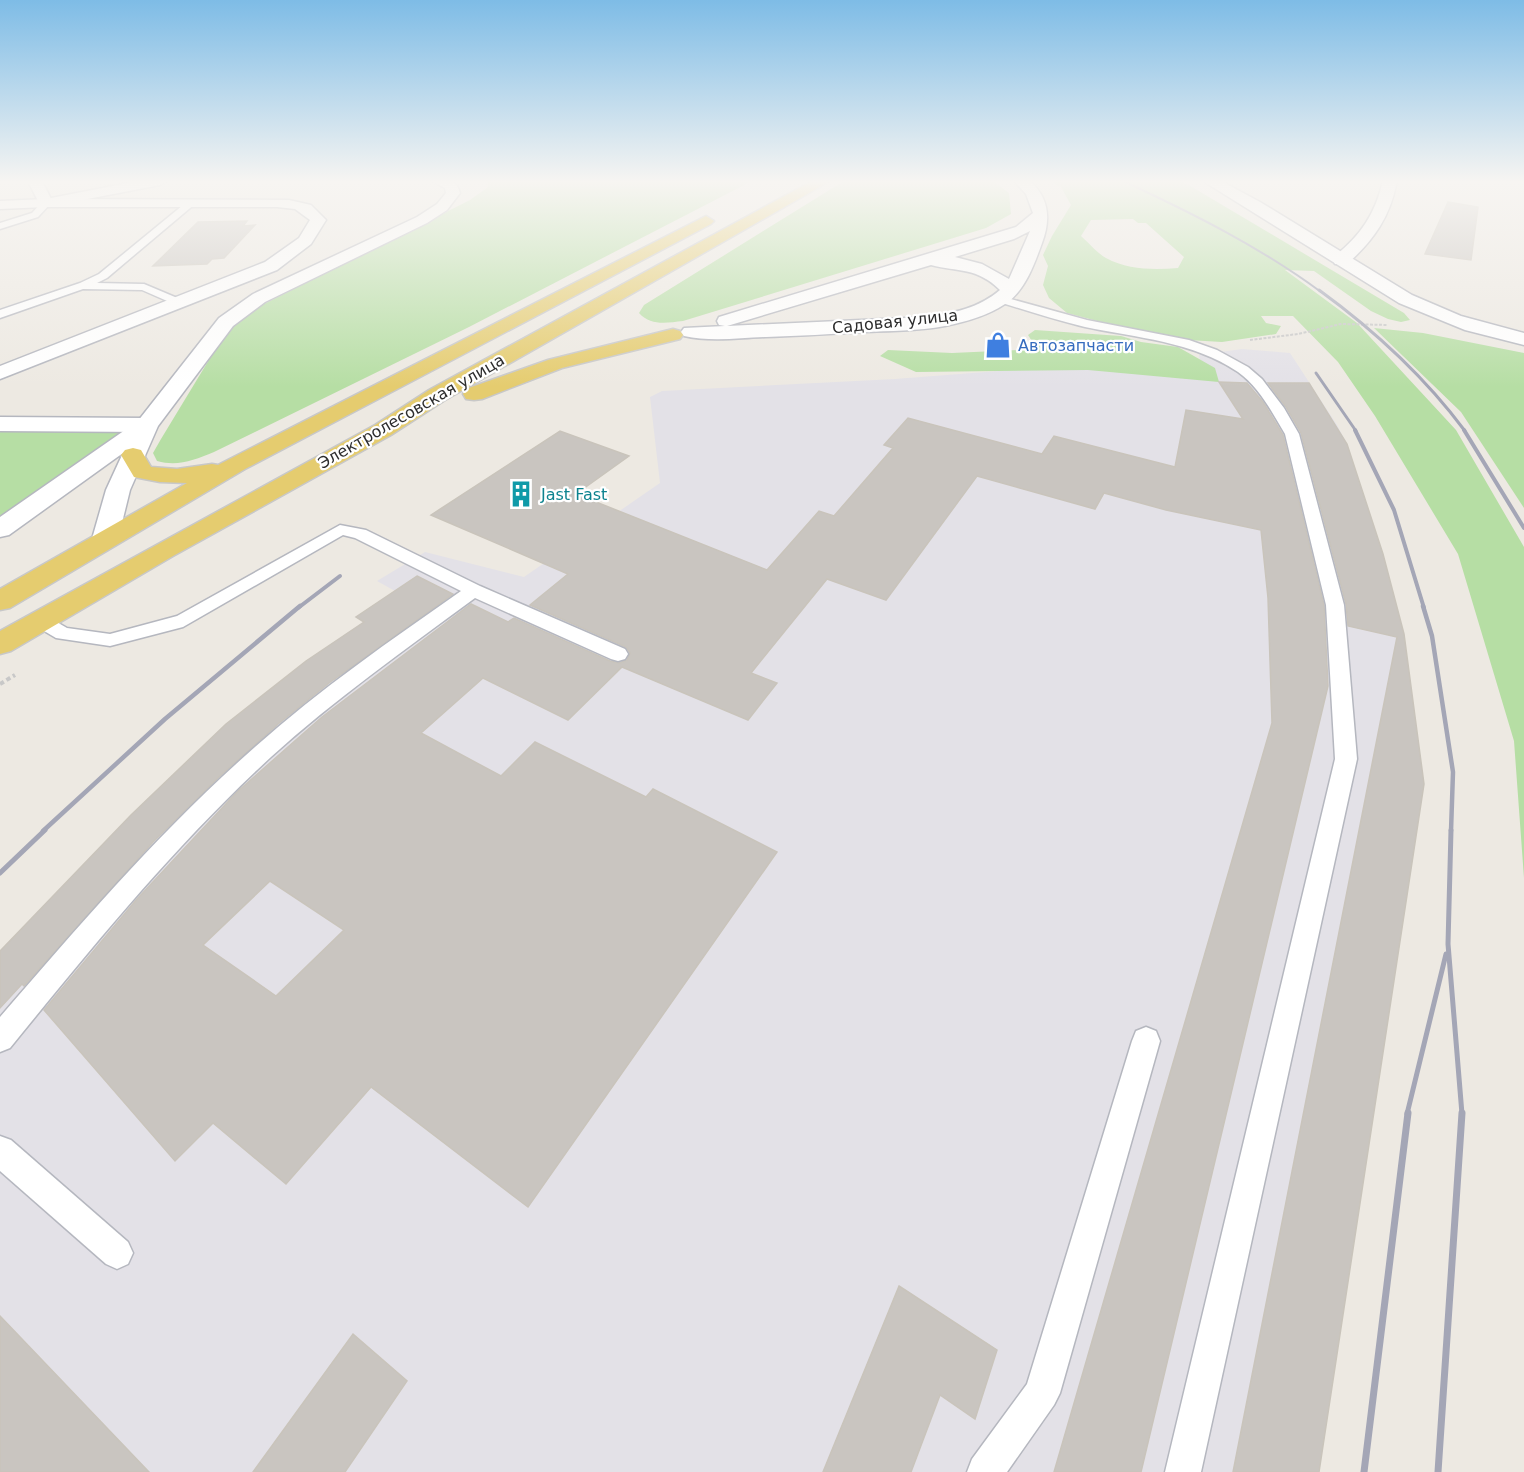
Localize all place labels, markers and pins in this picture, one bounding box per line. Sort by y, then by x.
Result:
shop icon: Автозапчасти [983,330,1013,360]
place label: Автозапчасти [1018,336,1134,355]
building icon: Jast Fast [506,479,536,509]
place label: Jast Fast [540,485,607,504]

